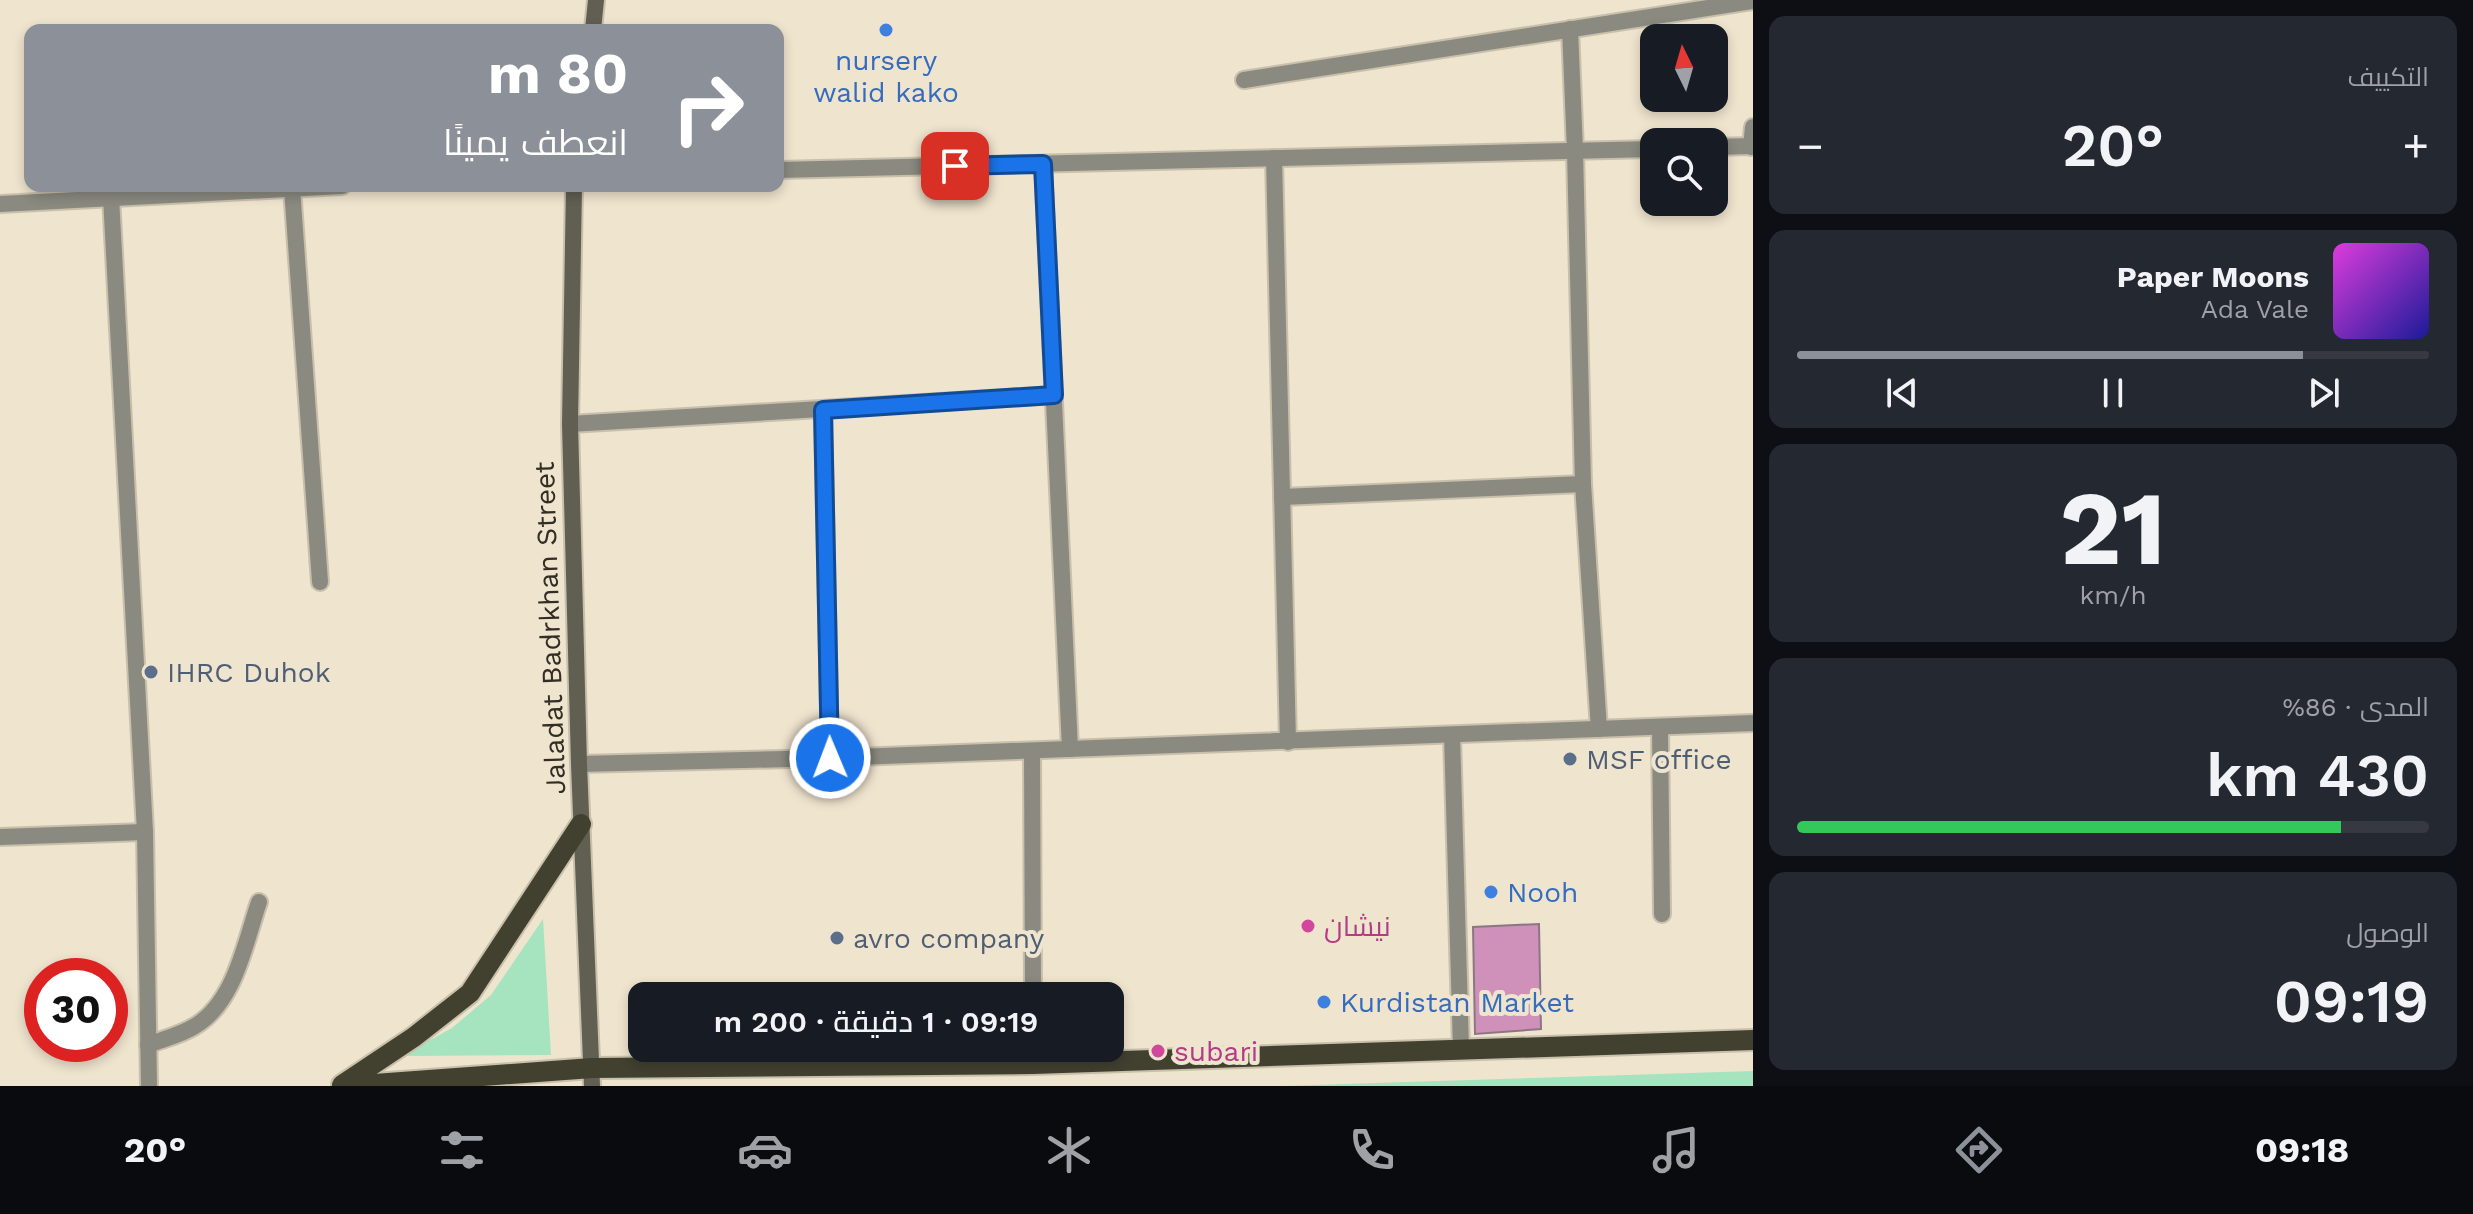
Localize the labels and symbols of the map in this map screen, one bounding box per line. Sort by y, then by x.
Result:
marker: nursery walid kako [877,21,895,39]
north arrow [1640,24,1728,112]
place label: nursery walid kako [813,44,959,109]
pin [921,132,989,200]
street label: Jaladat Badrkhan Street [528,461,572,795]
place label: IHRC Duhok [167,656,331,689]
marker: IHRC Duhok [142,663,160,681]
position arrow [788,716,872,800]
place label: MSF office [1586,743,1732,776]
marker: MSF office [1561,750,1579,768]
place label: Nooh [1507,876,1578,909]
marker: Nooh [1482,883,1500,901]
place label: نيشان [1324,910,1391,943]
marker: نيشان [1299,917,1317,935]
place label: avro company [853,922,1045,955]
marker: avro company [828,929,846,947]
speed limit sign: 30 [24,958,128,1062]
place label: Kurdistan Market [1340,986,1574,1019]
marker: Kurdistan Market [1315,993,1333,1011]
place label: subari [1174,1035,1258,1068]
marker: subari [1149,1042,1167,1060]

